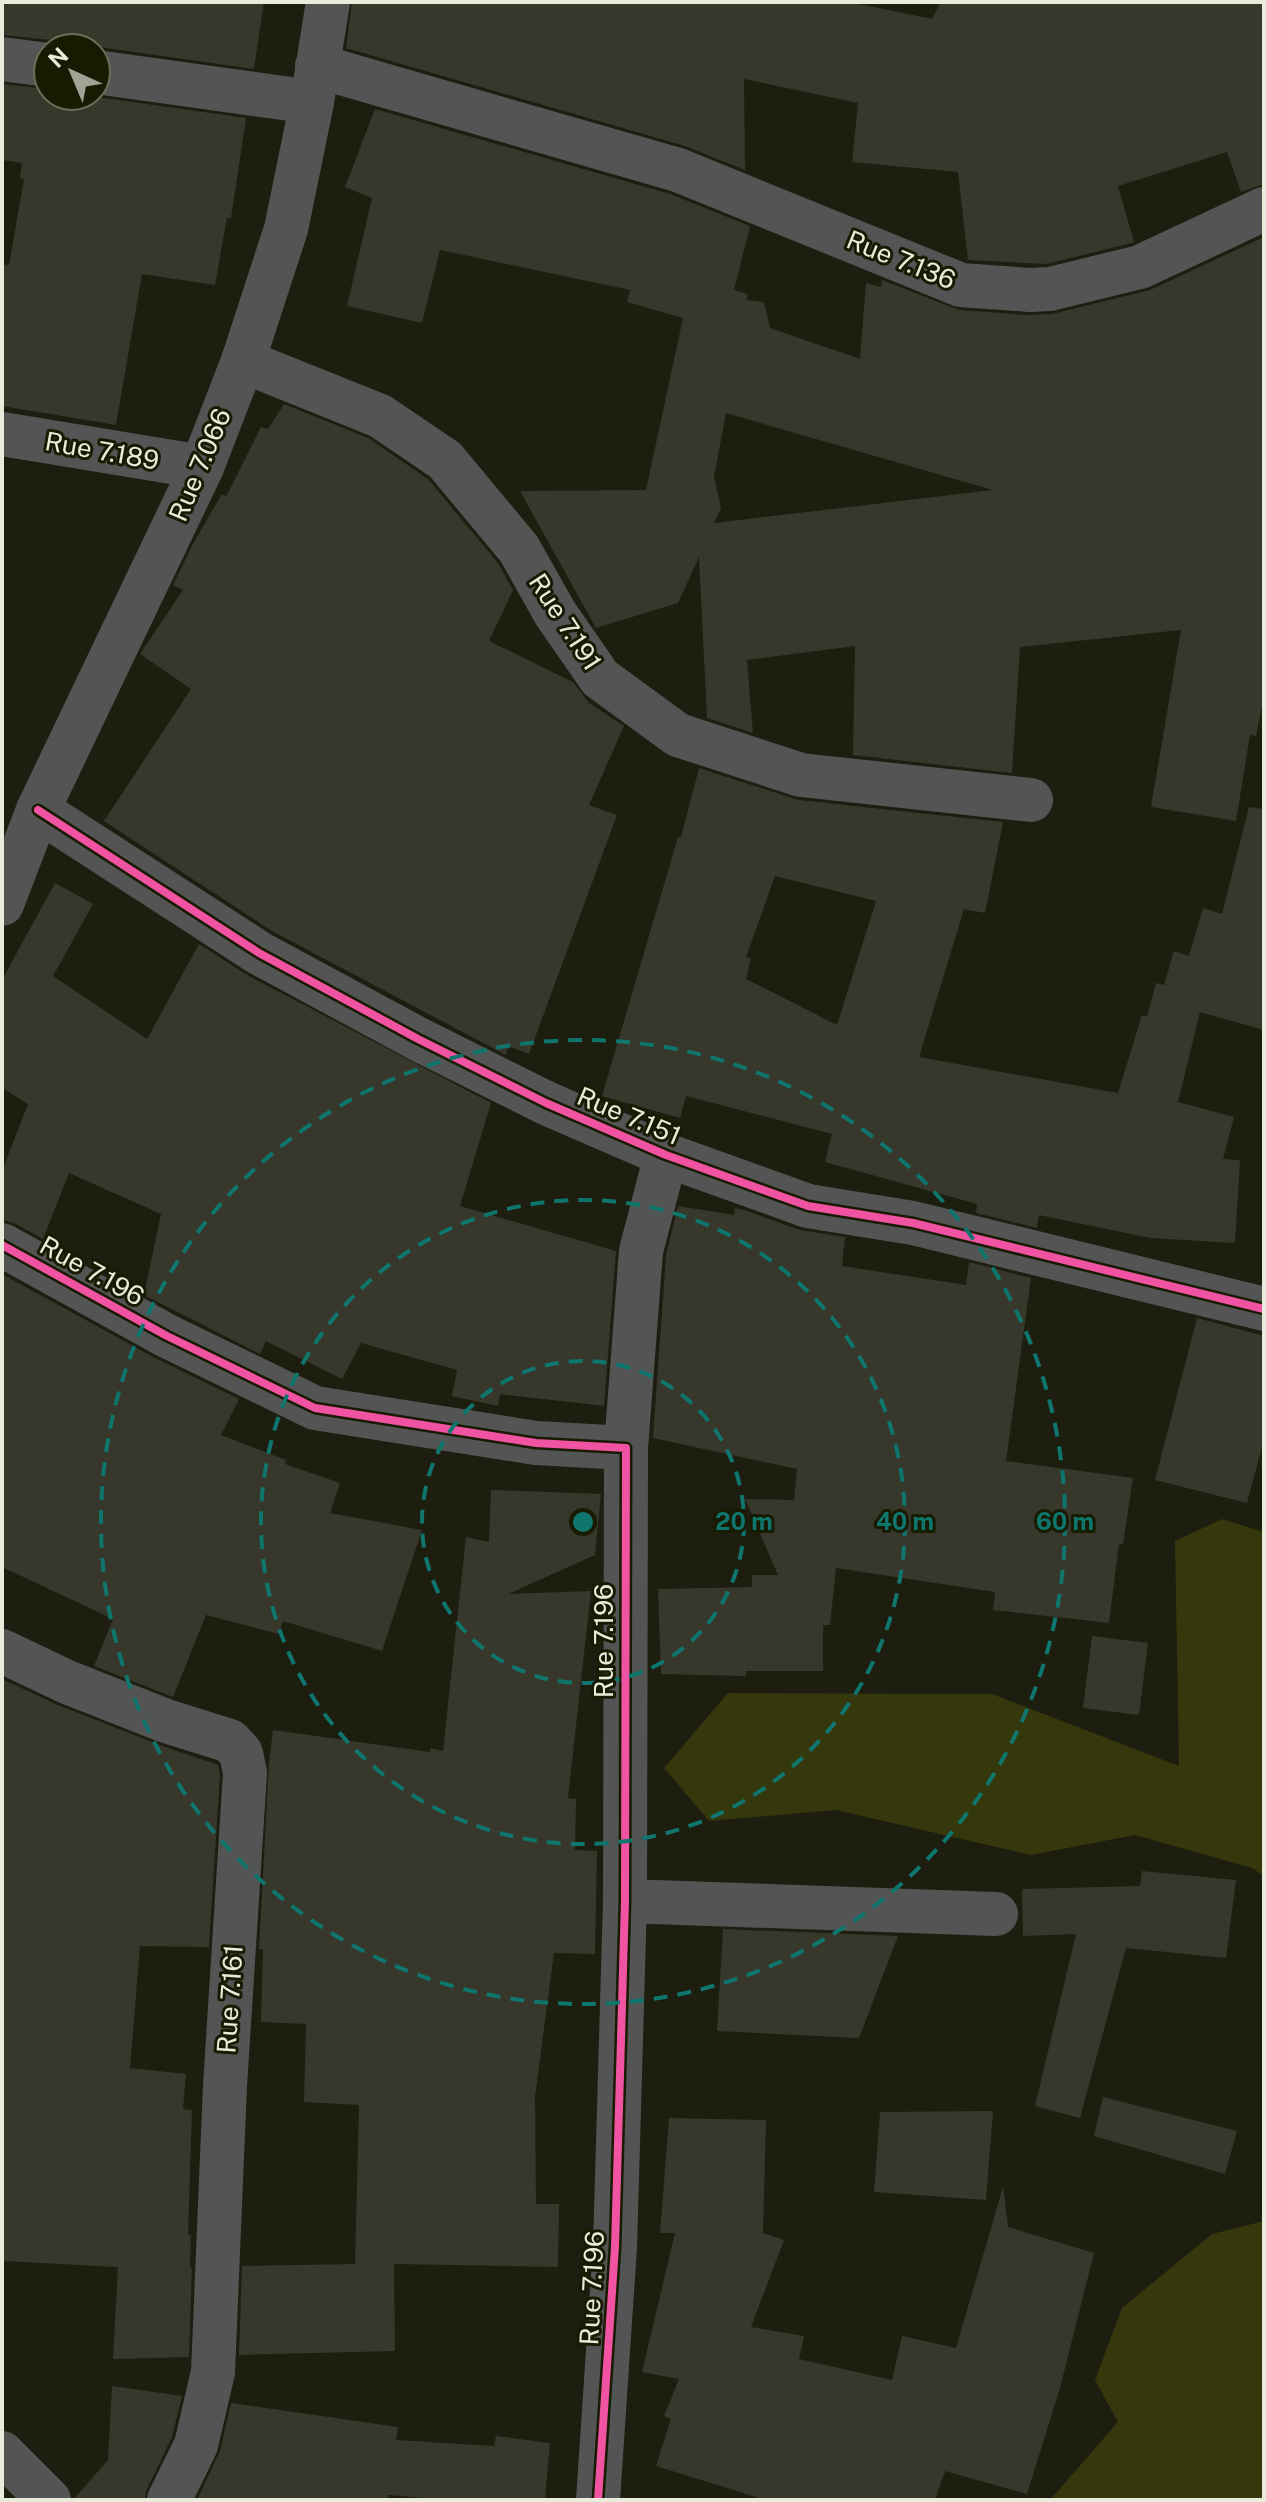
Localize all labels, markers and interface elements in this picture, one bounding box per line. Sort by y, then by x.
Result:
north arrow [32,32,112,112]
text: N [43,42,73,73]
street label: Rue 7.136 [842,224,960,295]
street label: Rue 7.066 [162,404,237,526]
street label: Rue 7.189 [43,425,161,476]
street label: Rue 7.191 [523,568,608,676]
street label: Rue 7.151 [573,1080,686,1151]
street label: Rue 7.196 [35,1229,150,1312]
text: 20 m [715,1507,773,1535]
text: 40 m [876,1507,934,1535]
text: 60 m [1036,1507,1094,1535]
centre of rings [569,1508,597,1536]
street label: Rue 7.196 [588,1584,619,1698]
street label: Rue 7.161 [210,1944,249,2054]
street label: Rue 7.196 [573,2230,610,2346]

